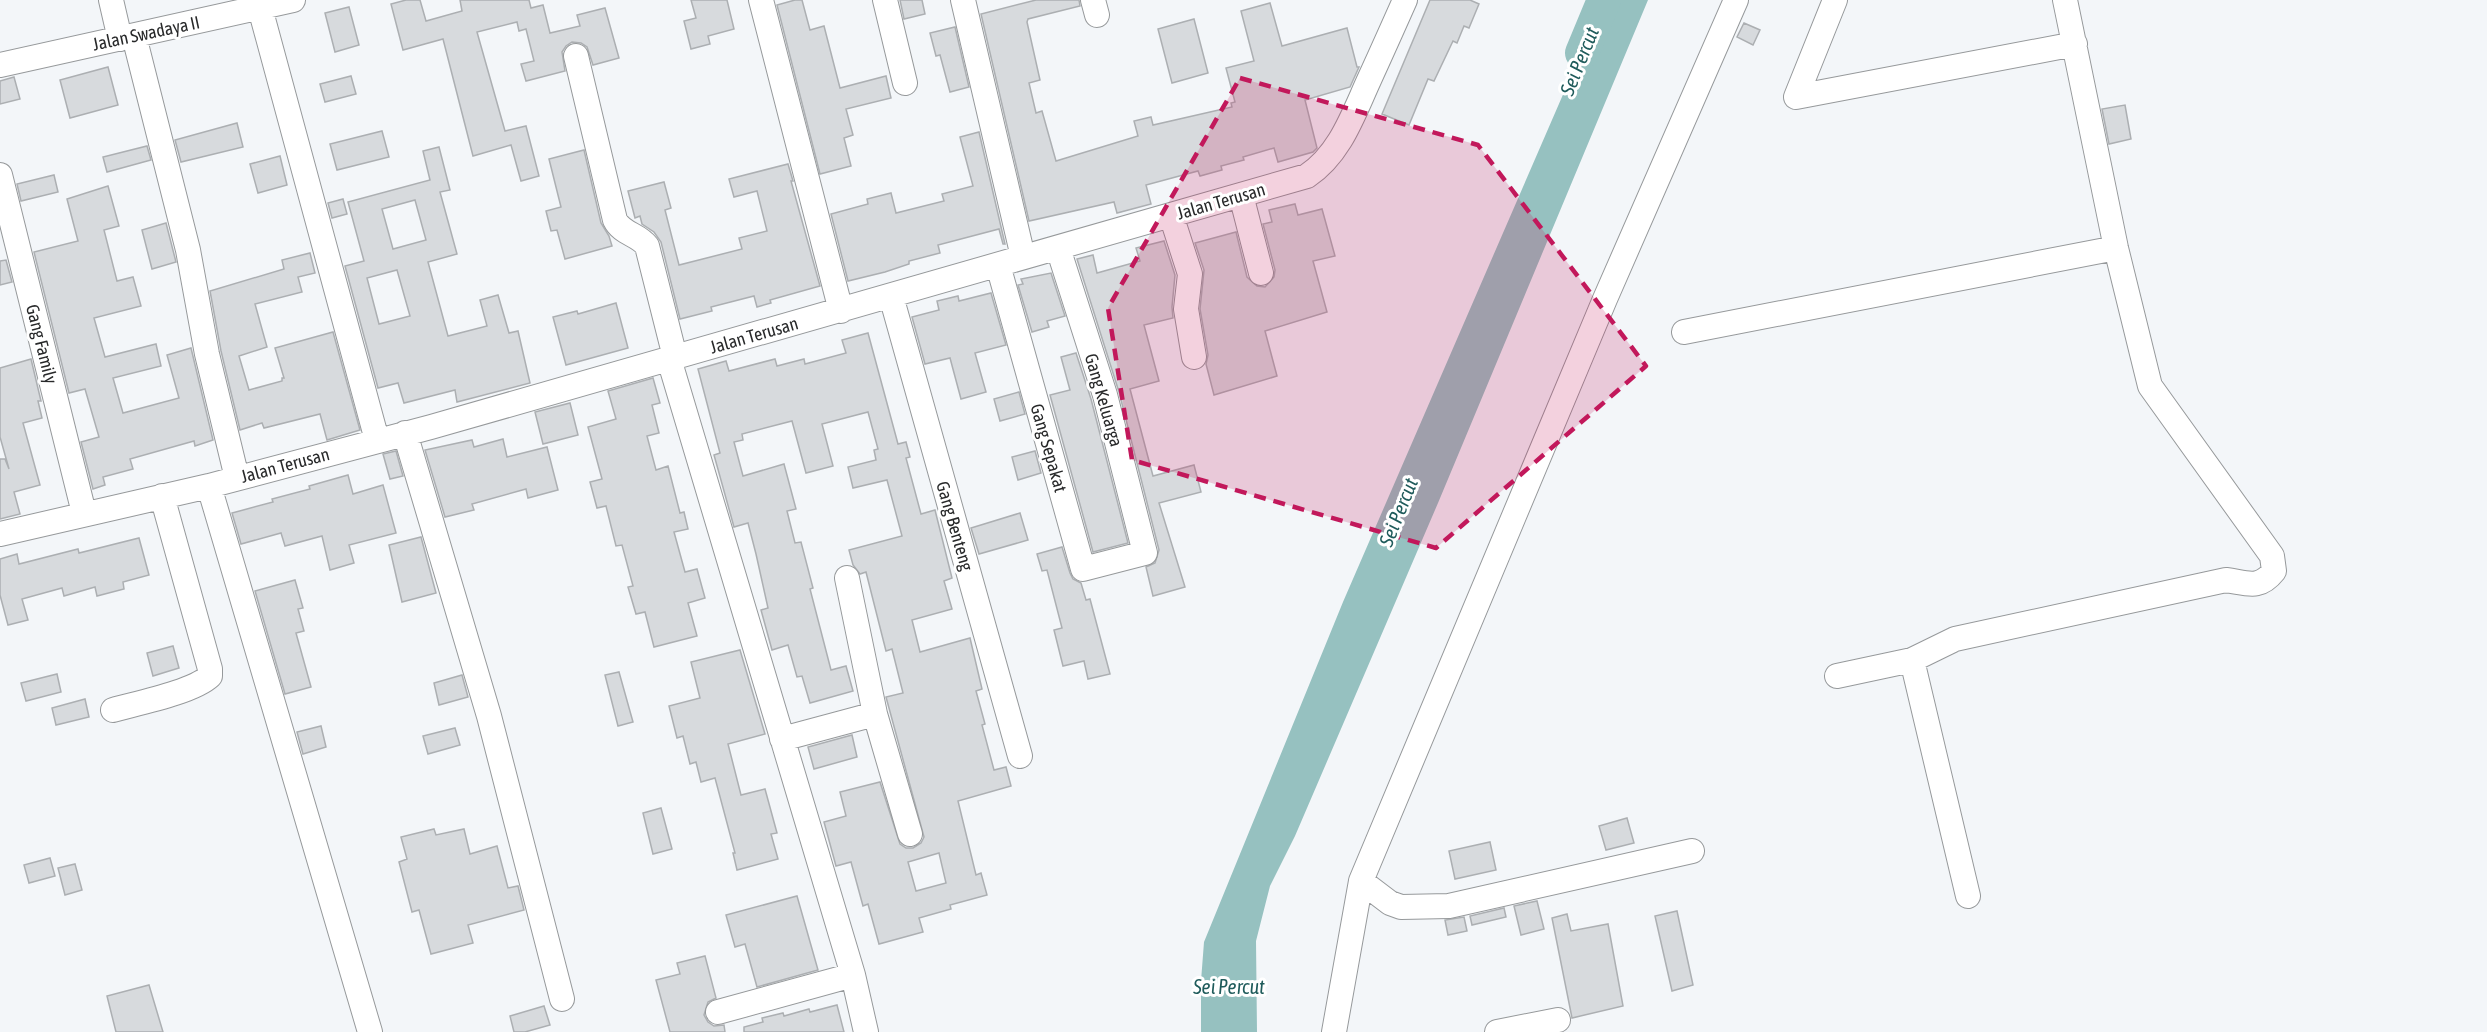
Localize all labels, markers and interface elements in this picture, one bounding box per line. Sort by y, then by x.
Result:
street label: Jalan Swadaya II [91,11,201,55]
water label: Sei Percut [1555,23,1603,99]
street label: Jalan Terusan [1174,178,1268,224]
street label: Gang Family [22,302,62,386]
street label: Jalan Terusan [707,312,801,358]
street label: Gang Keluarga [1081,351,1127,449]
street label: Gang Sepakat [1026,401,1072,495]
street label: Jalan Terusan [238,443,332,487]
water label: Sei Percut [1374,474,1422,550]
street label: Gang Benteng [932,479,978,573]
water label: Sei Percut [1192,975,1265,998]

